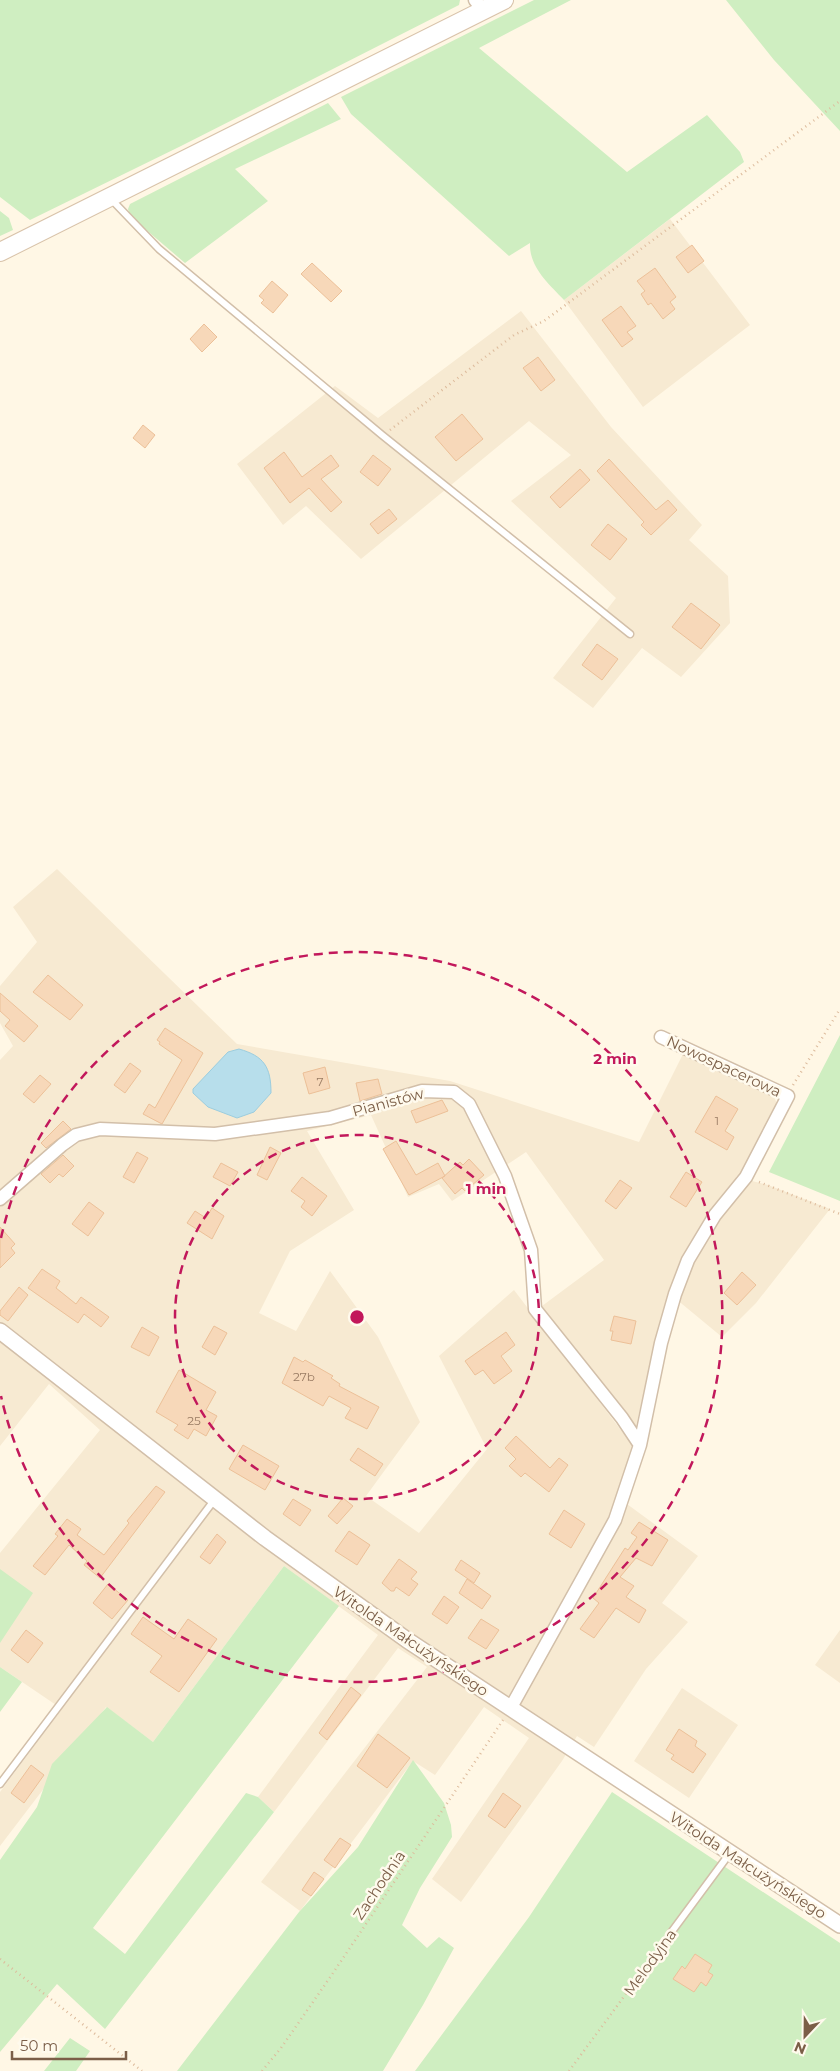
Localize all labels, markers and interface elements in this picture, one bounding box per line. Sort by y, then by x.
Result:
street label: Nowospacerowa [664,1031,784,1101]
text: 2 min [593,1049,637,1068]
house number: 7 [316,1074,324,1089]
street label: Pianistów [350,1083,427,1121]
house number: 1 [715,1113,719,1128]
text: 1 min [466,1179,506,1198]
centre of rings [348,1308,366,1326]
house number: 27b [293,1369,315,1384]
house number: 25 [187,1413,201,1428]
street label: Witolda Małcużyńskiego [330,1582,492,1700]
street label: Witolda Małcużyńskiego [666,1807,830,1923]
street label: Zachodnia [349,1847,409,1923]
street label: Melodyjna [619,1925,681,1999]
north arrow [780,2011,830,2061]
scale bar [12,2028,126,2060]
text: 50 m [20,2036,58,2055]
text: N [792,2038,809,2059]

